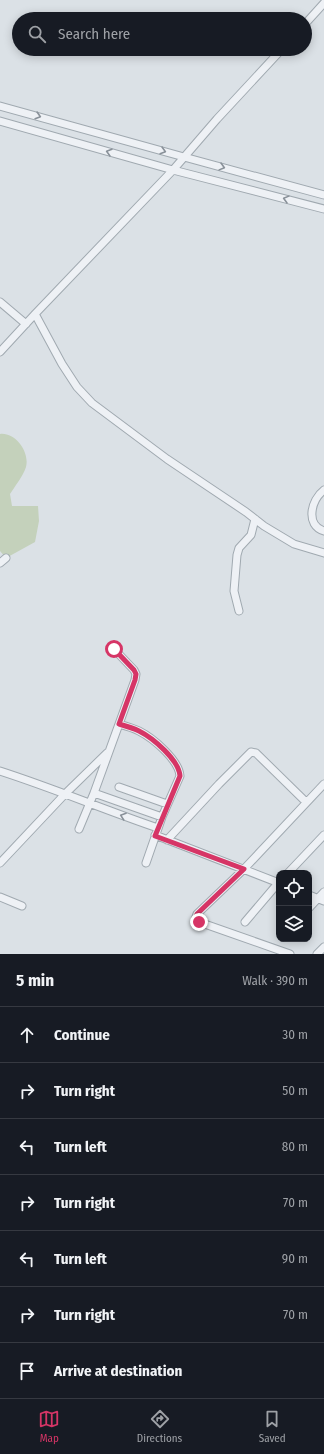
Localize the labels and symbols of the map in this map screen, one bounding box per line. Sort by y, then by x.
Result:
one-way arrow [34,111,41,120]
one-way arrow [159,146,166,155]
one-way arrow [106,148,113,157]
one-way arrow [218,163,225,171]
one-way arrow [283,196,289,204]
route start [105,640,123,658]
one-way arrow [120,813,127,821]
route end [190,913,208,931]

